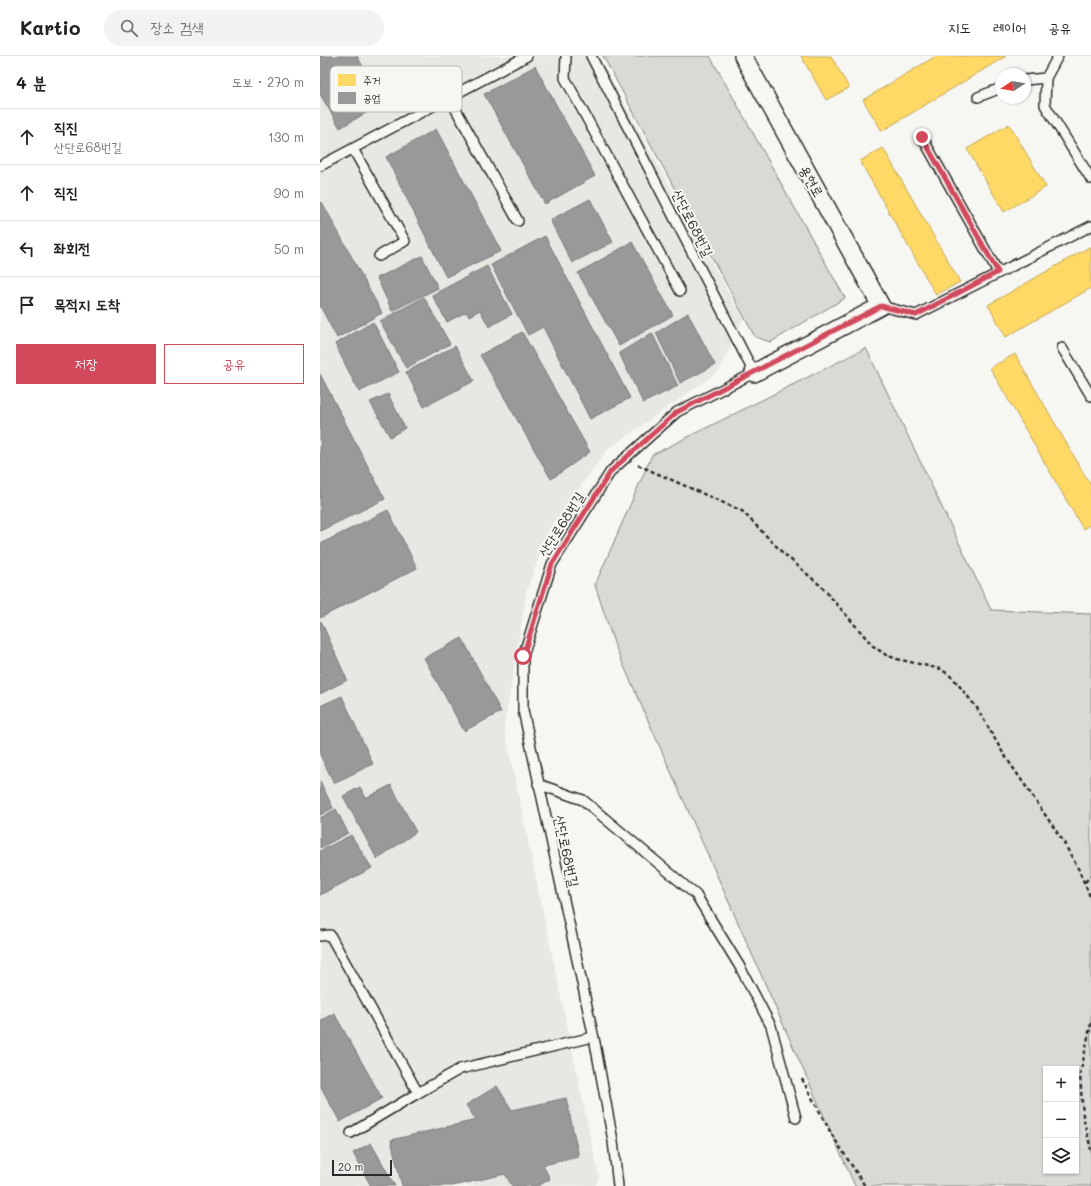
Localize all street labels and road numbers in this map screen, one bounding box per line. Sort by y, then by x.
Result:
street label: 용현로 [795,162,829,200]
street label: 산단로68번길 [668,186,718,261]
street label: 산단로68번길 [534,487,589,560]
street label: 산단로68번길 [550,813,584,890]

